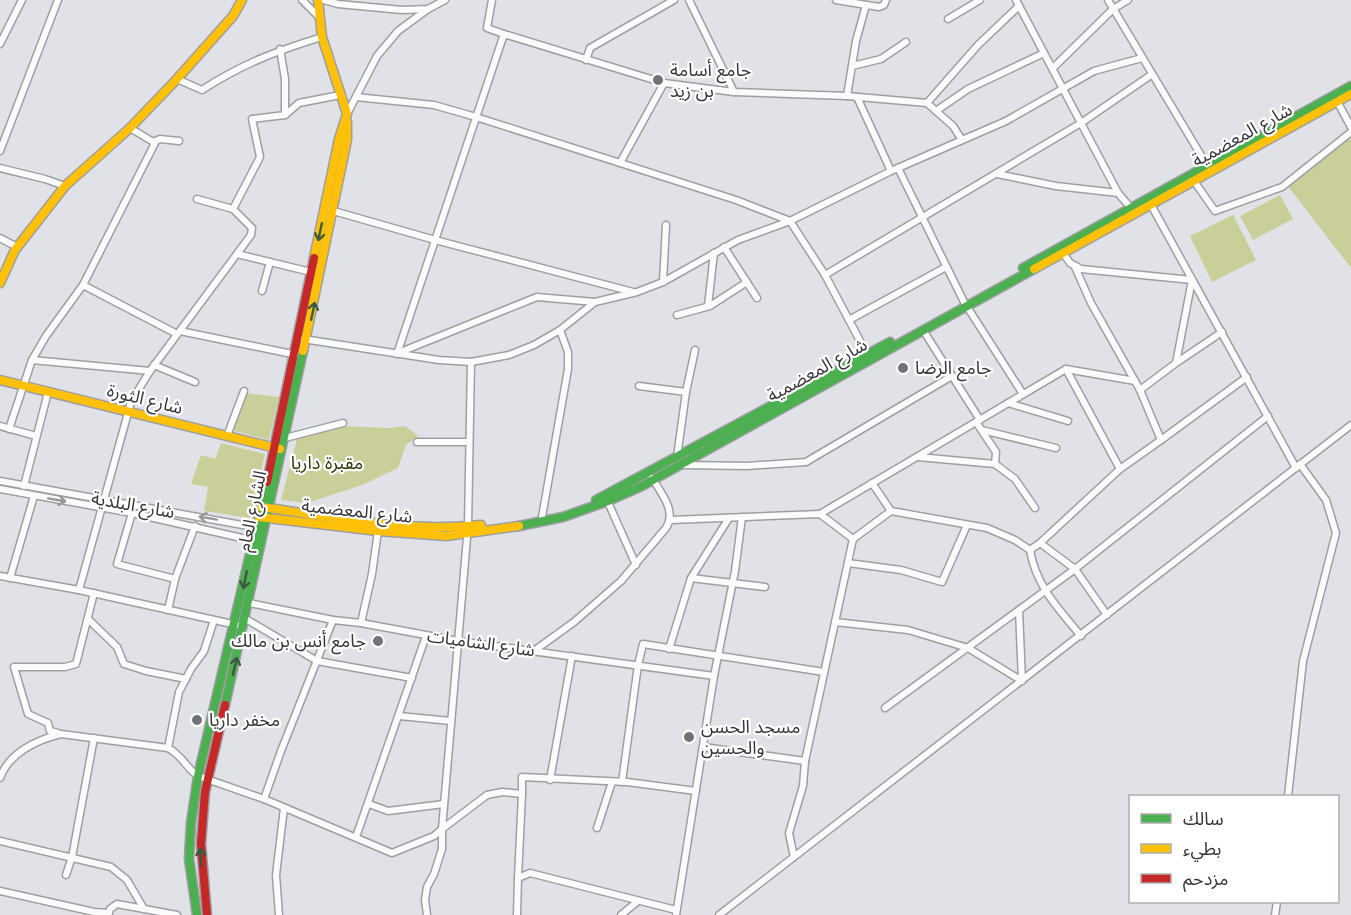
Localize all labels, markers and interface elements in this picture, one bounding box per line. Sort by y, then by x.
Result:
place label: جامع أسامة بن زيد [670,59,751,102]
marker: جامع أسامة بن زيد [651,73,665,87]
street label: شارع المعضمية [1188,98,1298,174]
one-way arrow [314,222,325,241]
one-way arrow [307,302,319,321]
street label: شارع المعضمية [763,333,873,409]
place label: جامع الرضا [915,357,992,382]
marker: جامع الرضا [896,361,910,375]
street label: شارع الثورة [104,379,185,422]
park label: مقبرة داريا [291,452,363,474]
street label: الشارع العام [233,468,274,554]
street label: شارع البلدية [89,487,176,526]
street label: شارع المعضمية [300,494,414,531]
one-way arrow [47,495,67,506]
one-way arrow [198,512,218,523]
one-way arrow [238,570,250,589]
street label: شارع الشاميات [425,625,536,664]
place label: جامع أنس بن مالك [231,630,366,655]
marker: جامع أنس بن مالك [371,634,385,648]
one-way arrow [229,656,241,675]
place label: مخفر داريا [209,709,280,731]
marker: مخفر داريا [190,713,204,727]
place label: مسجد الحسن والحسين [701,716,800,759]
marker: مسجد الحسن والحسين [682,730,696,744]
legend [1129,795,1339,903]
text: سالك [1183,808,1224,830]
text: بطيء [1183,838,1221,862]
one-way arrow [196,847,207,867]
text: مزدحم [1183,868,1228,892]

